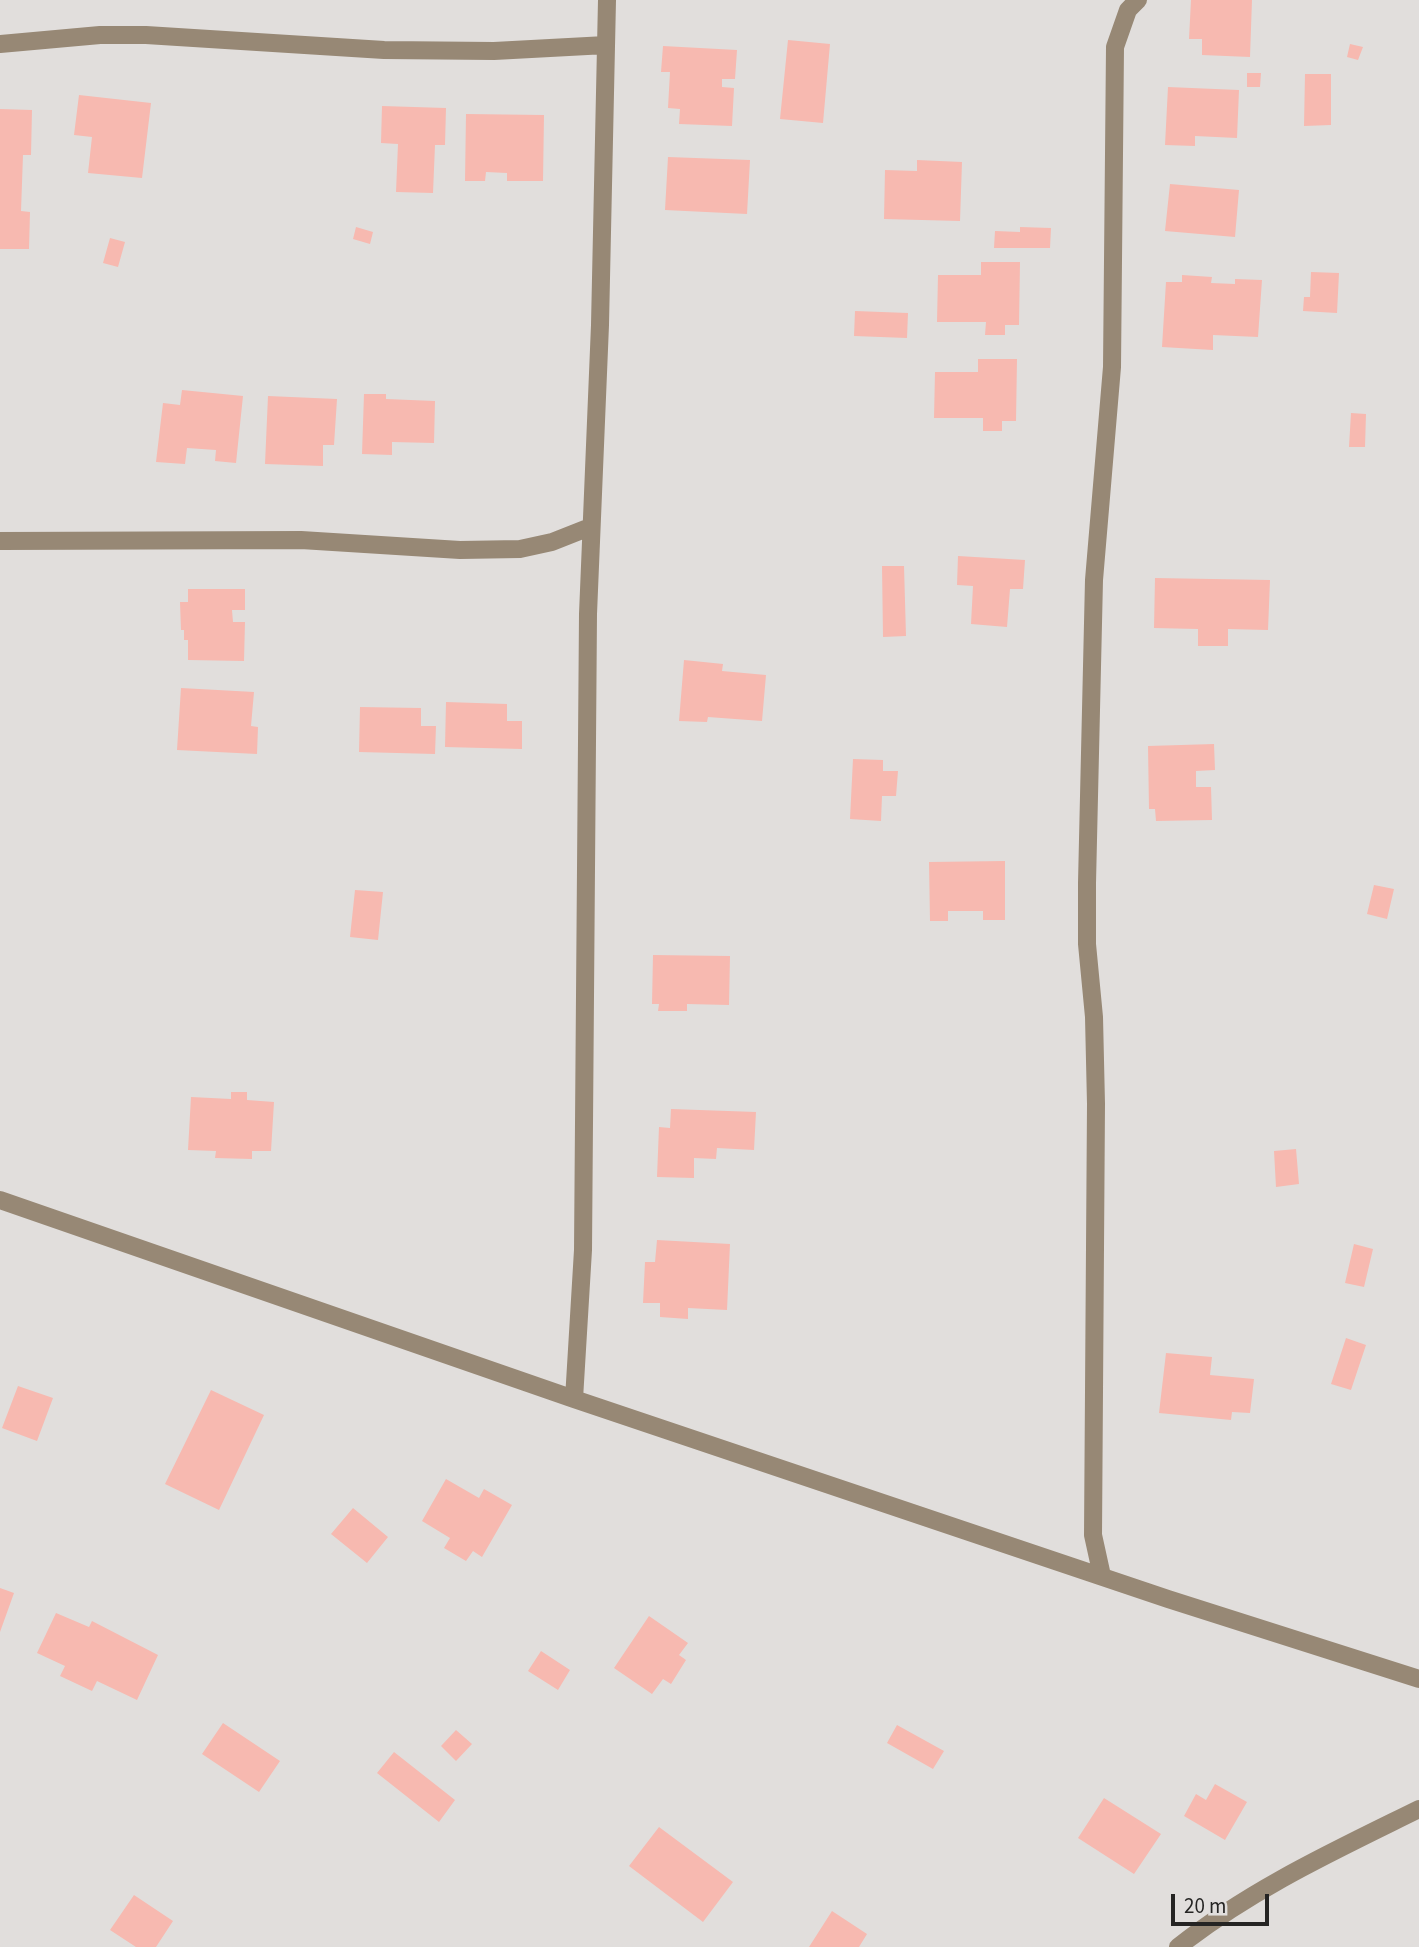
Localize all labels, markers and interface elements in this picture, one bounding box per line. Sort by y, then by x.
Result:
scale bar [1174,1881,1272,1925]
text: 20 m [1184,1891,1226,1921]

